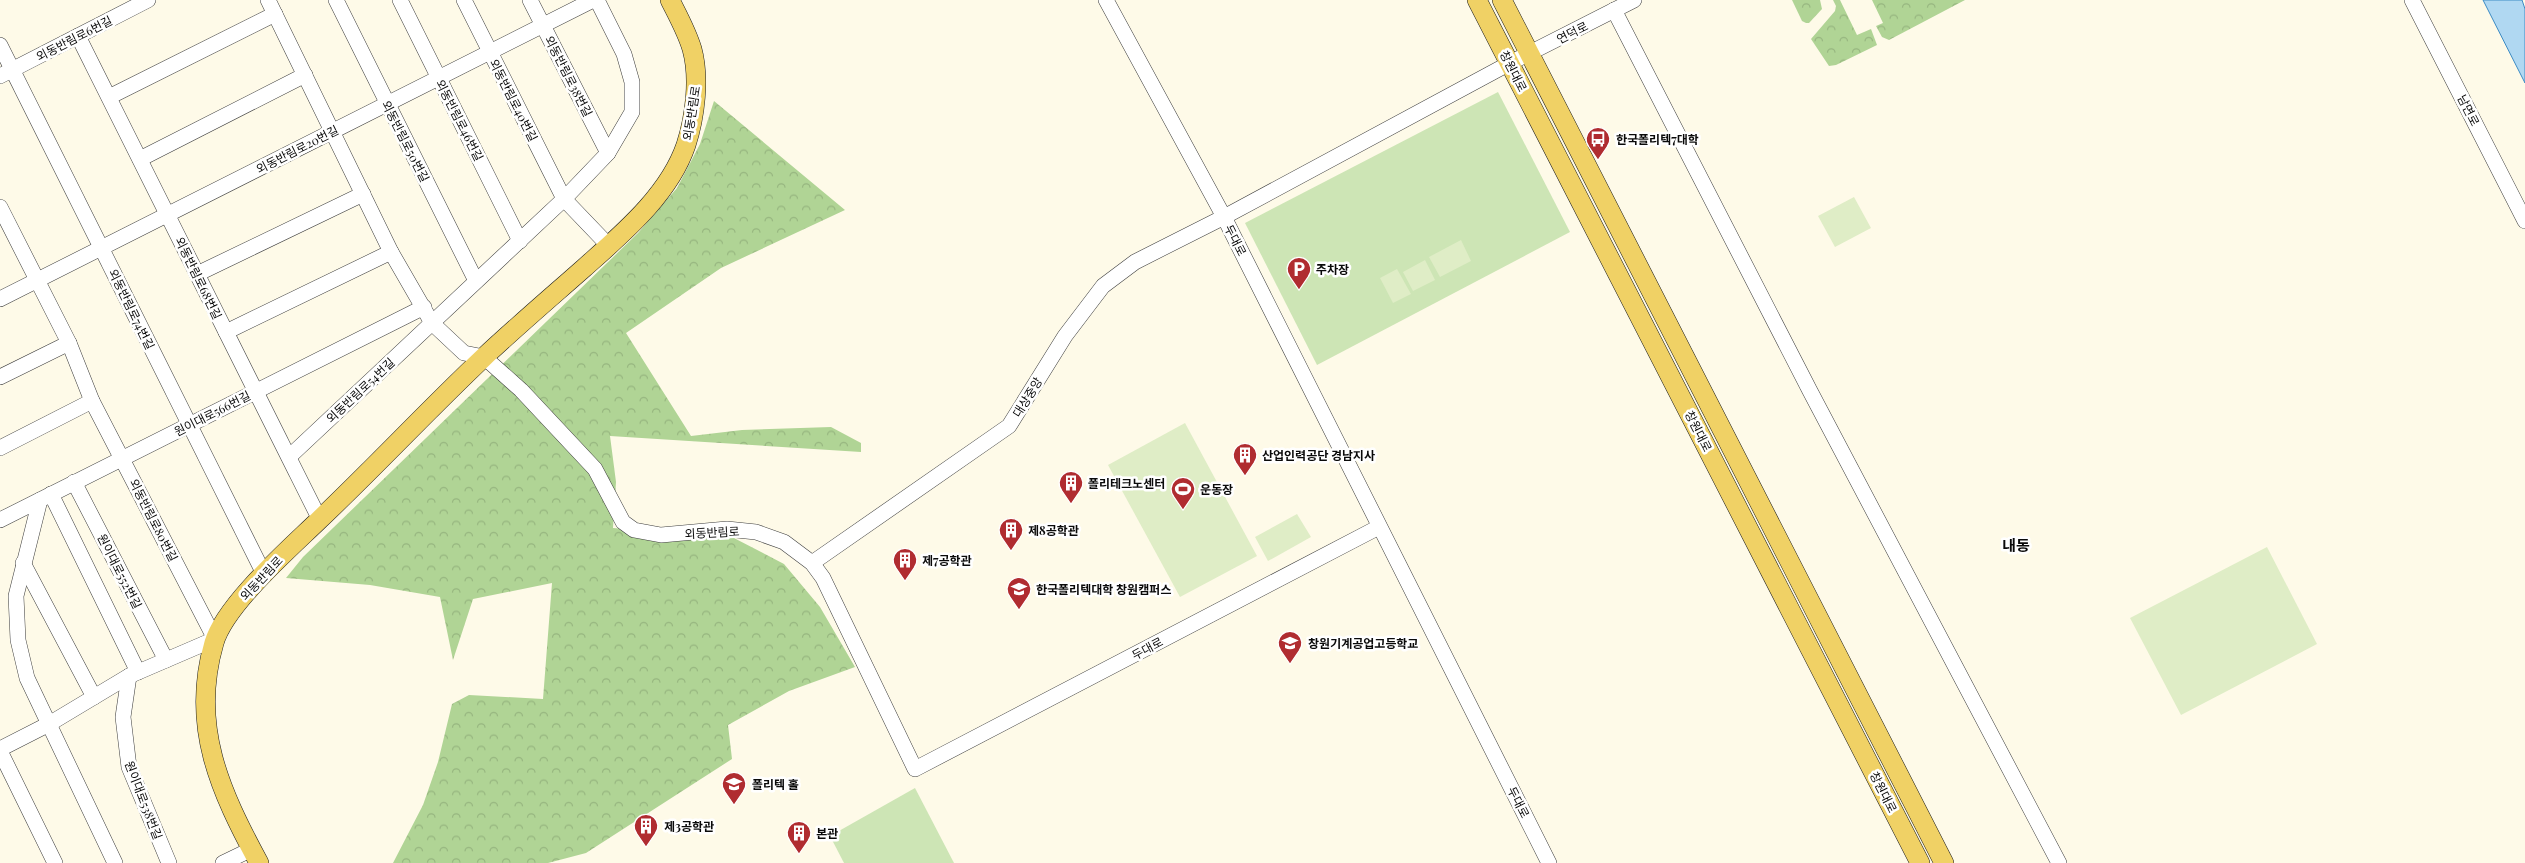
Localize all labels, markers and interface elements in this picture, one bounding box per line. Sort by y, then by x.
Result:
street label: 외동반림로6번길 [33,12,115,64]
street label: 연덕로 [1554,17,1590,47]
street label: 외동반림로38번길 [542,33,596,119]
street label: 창원대로 [1497,48,1531,94]
street label: 외동반림로40번길 [486,56,542,144]
street label: 외동반림로46번길 [433,77,487,163]
street label: 외동반림로 [679,84,703,142]
street label: 남면로 [2454,92,2484,128]
street label: 외동반림로50번길 [379,98,433,184]
street label: 외동반림로20번길 [253,121,341,177]
bus stop icon: 한국폴리텍7대학 [1585,126,1611,160]
place label: 한국폴리텍7대학 [1616,131,1699,147]
street label: 두대로 [1221,222,1251,258]
street label: 외동반림로68번길 [172,234,226,322]
parking icon: 주차장 [1286,256,1312,290]
place label: 주차장 [1316,261,1349,277]
street label: 외동반림로74번길 [106,266,158,352]
street label: 외동반림로54번길 [322,354,398,426]
street label: 대상중앙 [1009,374,1045,420]
street label: 원이대로566번길 [171,387,253,439]
street label: 창원대로 [1682,408,1716,454]
building icon: 산업인력공단 경남지사 [1232,442,1258,476]
place label: 산업인력공단 경남지사 [1262,447,1375,463]
building icon: 폴리테크노센터 [1058,470,1084,504]
place label: 폴리테크노센터 [1088,475,1165,491]
street label: 외동반림로80번길 [126,476,182,564]
sports icon: 운동장 [1170,476,1196,510]
place label: 운동장 [1200,481,1233,497]
building icon: 제8공학관 [998,517,1024,551]
place label: 제8공학관 [1028,522,1079,538]
street label: 외동반림로 [684,523,740,541]
street label: 원이대로552번길 [94,531,146,611]
district label: 내동 [2002,535,2030,555]
building icon: 제7공학관 [892,547,918,581]
street label: 외동반림로 [236,552,286,604]
place label: 제7공학관 [922,552,972,568]
school or university icon: 한국폴리텍대학 창원캠퍼스 [1006,576,1032,610]
place label: 한국폴리텍대학 창원캠퍼스 [1036,581,1171,597]
school or university icon: 창원기계공업고등학교 [1277,630,1303,664]
street label: 두대로 [1129,633,1165,663]
place label: 창원기계공업고등학교 [1308,635,1418,651]
street label: 원이대로538번길 [122,758,166,842]
street label: 창원대로 [1867,769,1901,815]
school or university icon: 폴리텍 홀 [721,771,747,805]
place label: 폴리텍 홀 [752,776,799,792]
street label: 두대로 [1504,784,1534,820]
building icon: 제3공학관 [633,813,659,847]
place label: 제3공학관 [664,818,714,834]
building icon: 본관 [786,820,812,854]
place label: 본관 [816,825,838,841]

